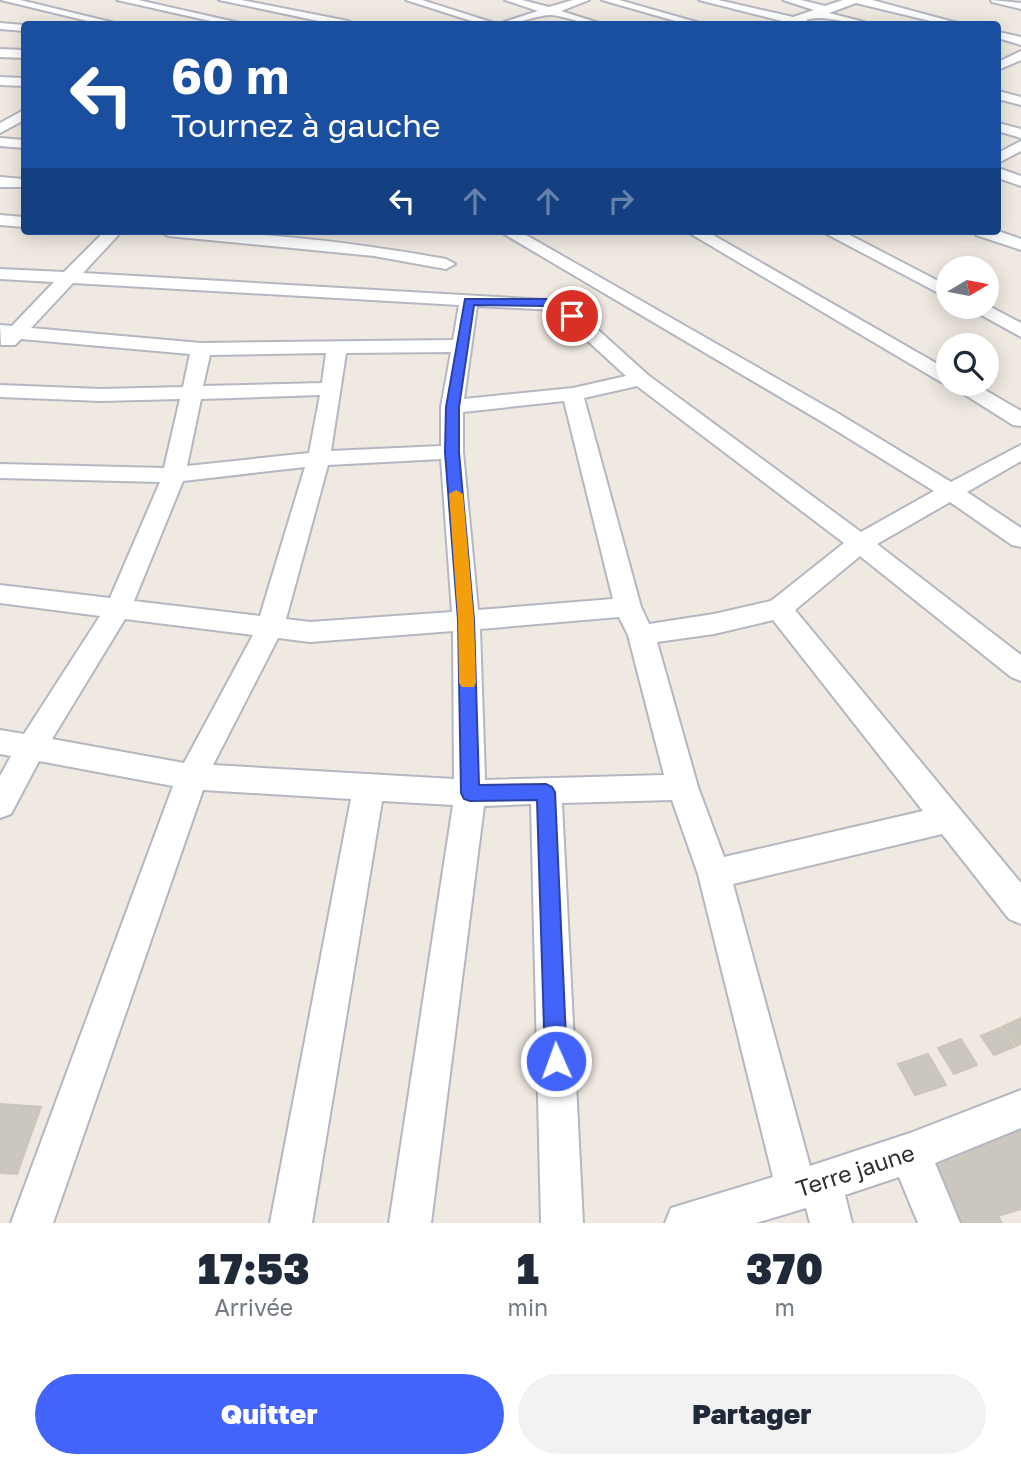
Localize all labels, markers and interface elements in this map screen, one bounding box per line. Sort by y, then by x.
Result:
text: 60 m [171,46,289,105]
icon: left [56,49,147,140]
text: Tournez à gauche [171,106,440,144]
icon: left [383,182,421,220]
icon: ahead [456,182,494,220]
icon: ahead [529,182,567,220]
icon: right [602,182,640,220]
north arrow [936,256,999,318]
map controls [936,256,999,396]
pin [542,286,602,346]
icon: arrive [553,297,591,335]
button: search [936,333,999,396]
position arrow [519,1024,593,1098]
street label: Terre jaune [792,1138,918,1202]
text: 17:53 [198,1243,310,1293]
text: 1 [517,1243,539,1293]
text: 370 [746,1243,823,1293]
text: Arrivée [214,1293,293,1321]
text: min [508,1293,548,1321]
text: m [774,1293,795,1321]
button: Quitter [35,1374,504,1454]
button: Partager [518,1374,986,1454]

